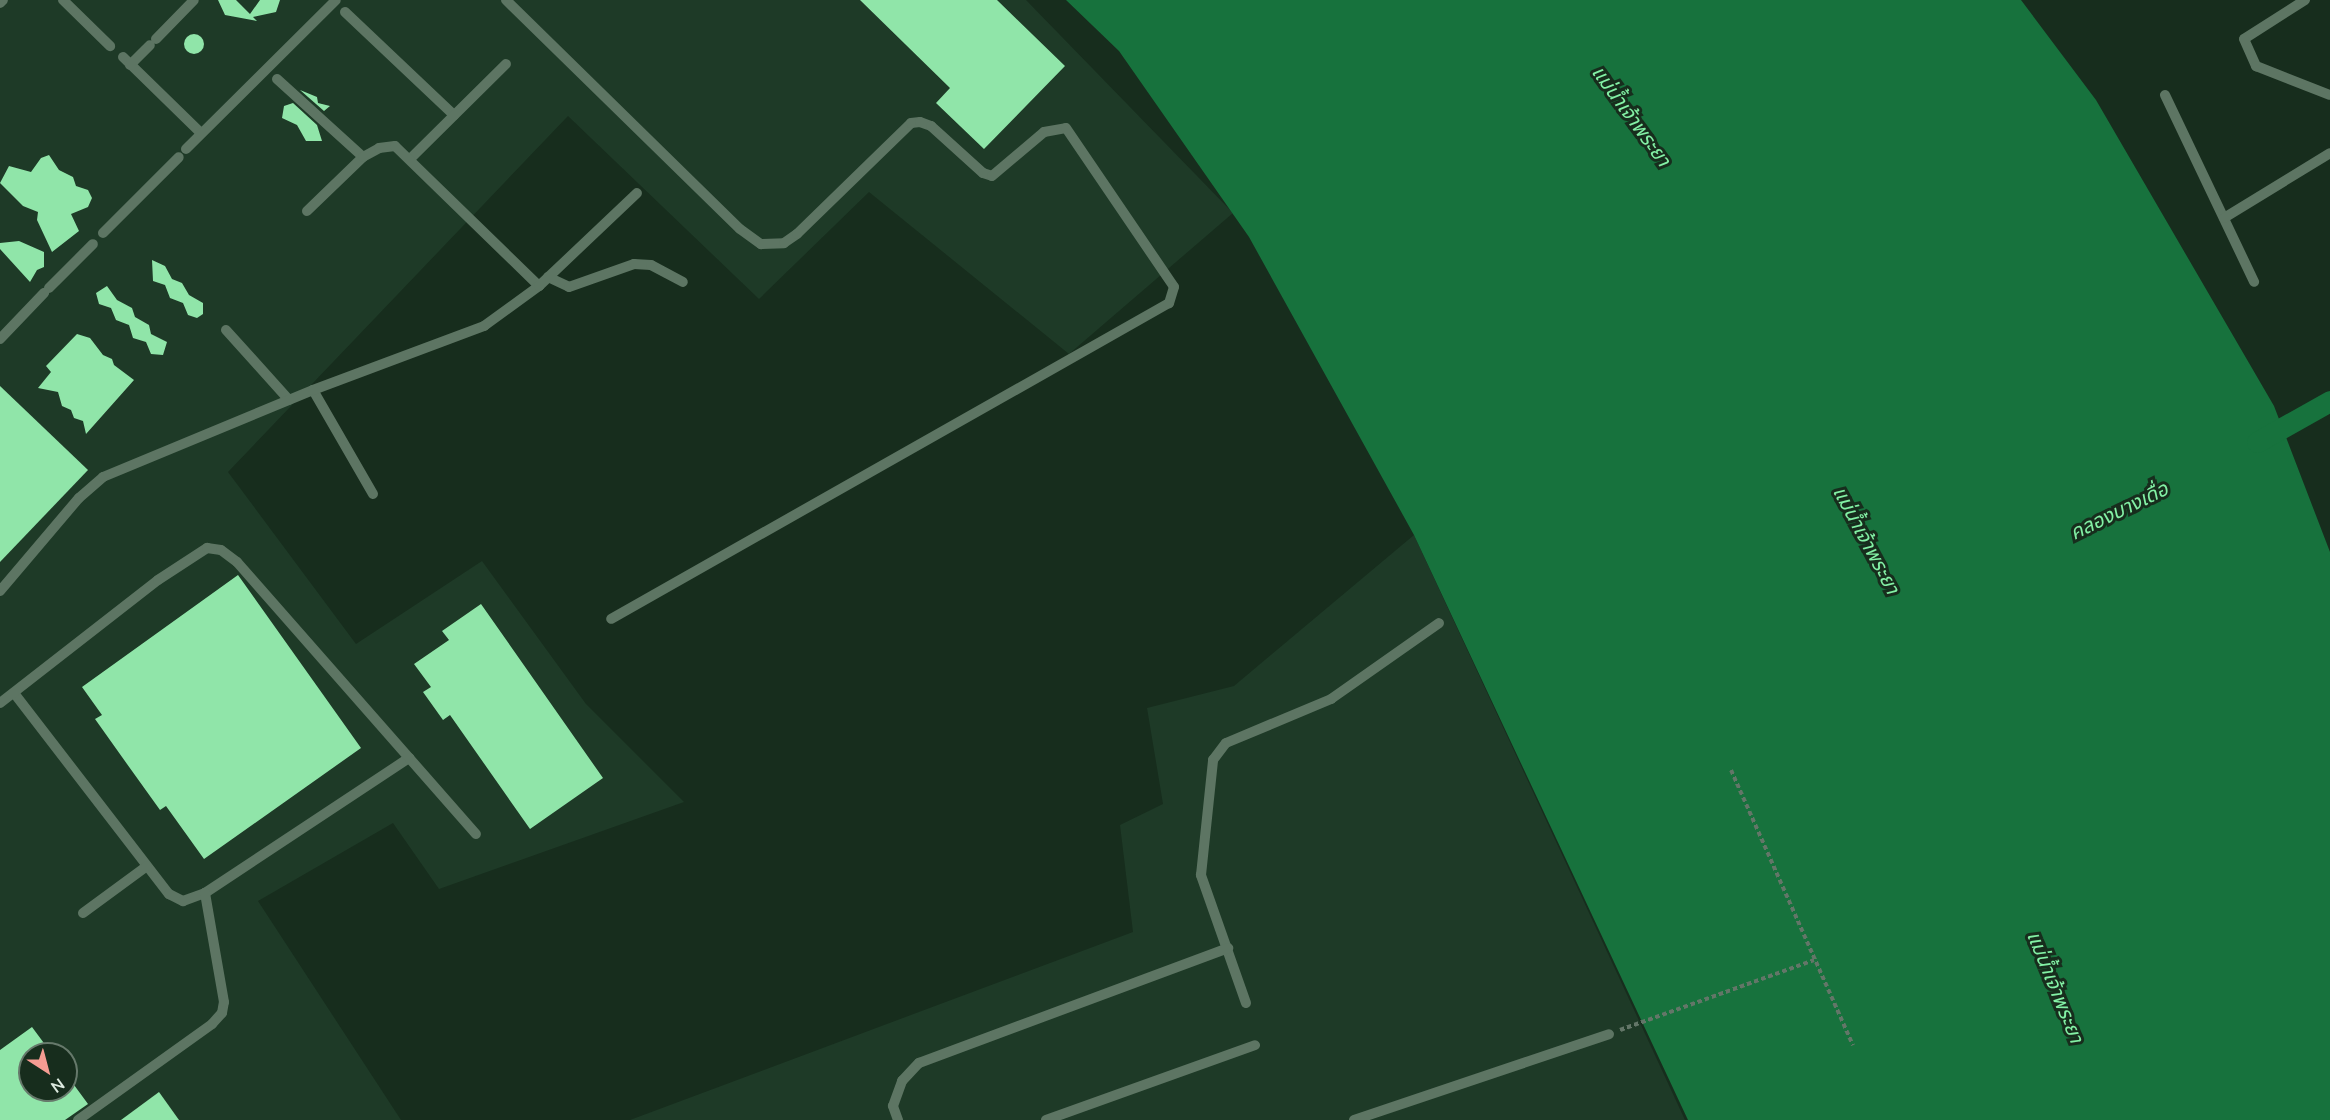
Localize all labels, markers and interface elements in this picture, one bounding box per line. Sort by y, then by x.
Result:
water label: แม่น้ำเจ้าพระยา [1586,61,1676,171]
water label: คลองบางเดื่อ [2066,477,2172,545]
water label: แม่น้ำเจ้าพระยา [1828,482,1904,598]
water label: แม่น้ำเจ้าพระยา [2022,928,2088,1046]
north arrow [18,1042,78,1102]
text: N [46,1073,69,1097]

